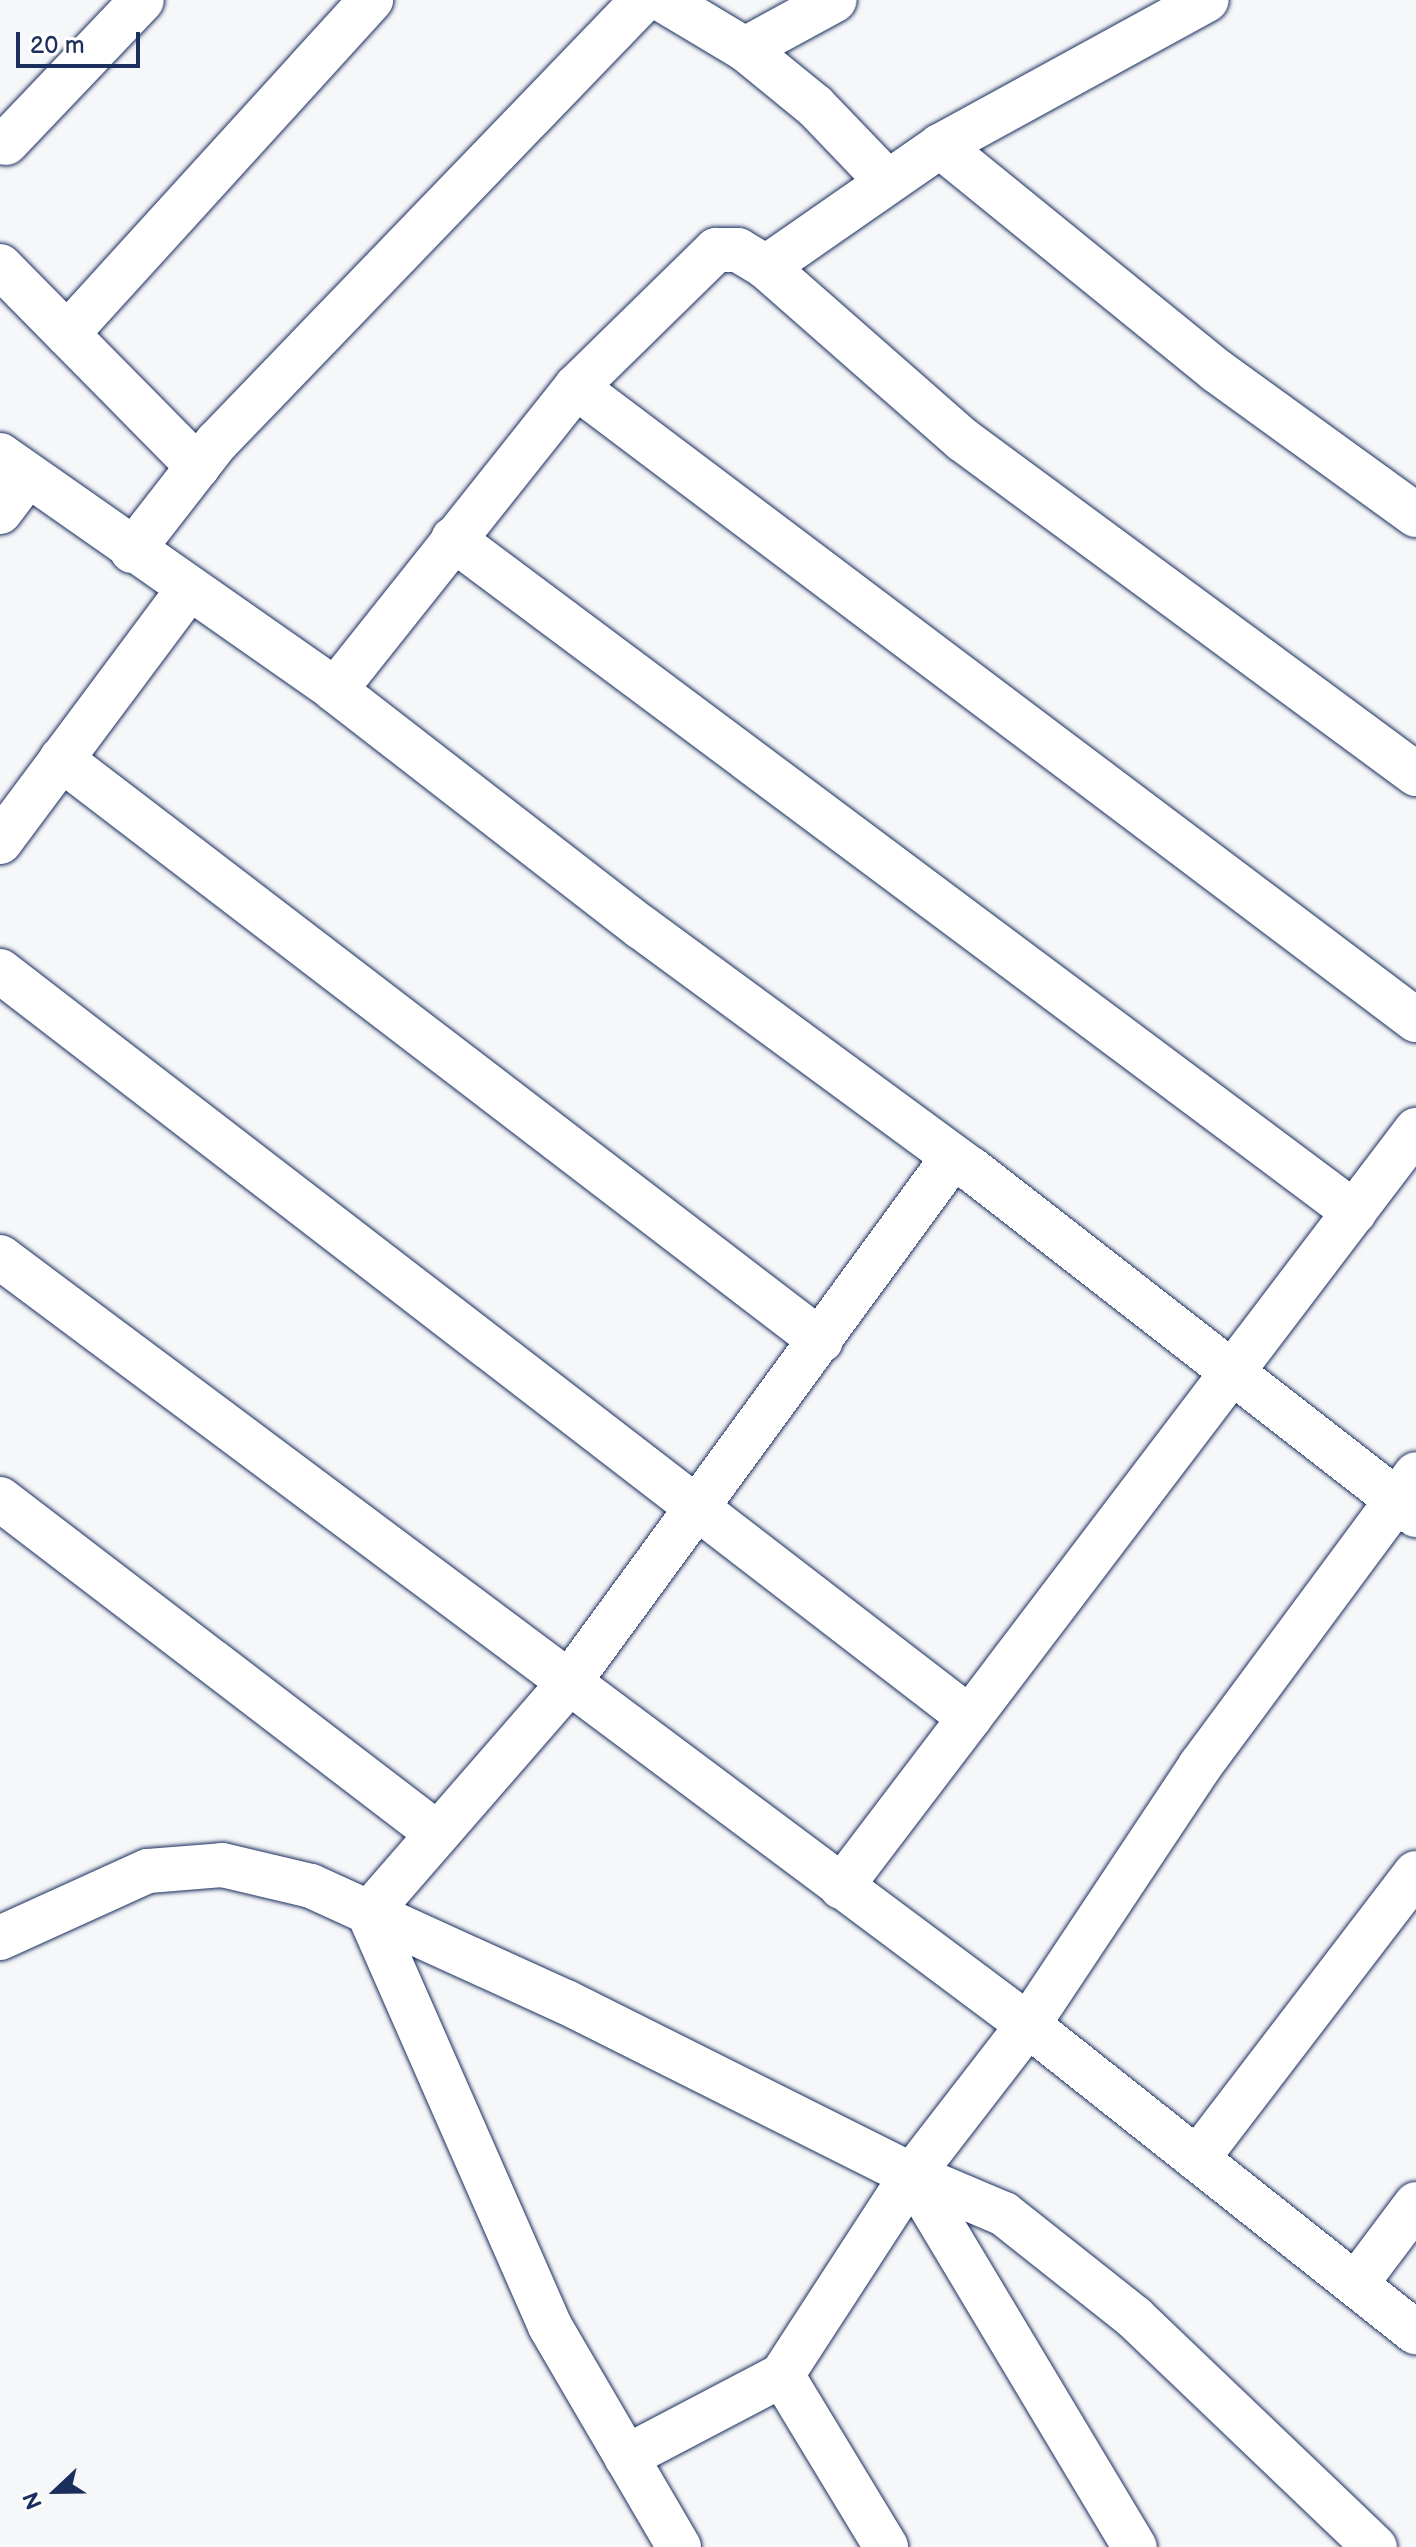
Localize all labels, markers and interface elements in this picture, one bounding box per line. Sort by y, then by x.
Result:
scale bar [20,16,144,66]
text: 20 m [30,31,85,60]
north arrow [16,2451,96,2531]
text: N [18,2487,49,2513]

